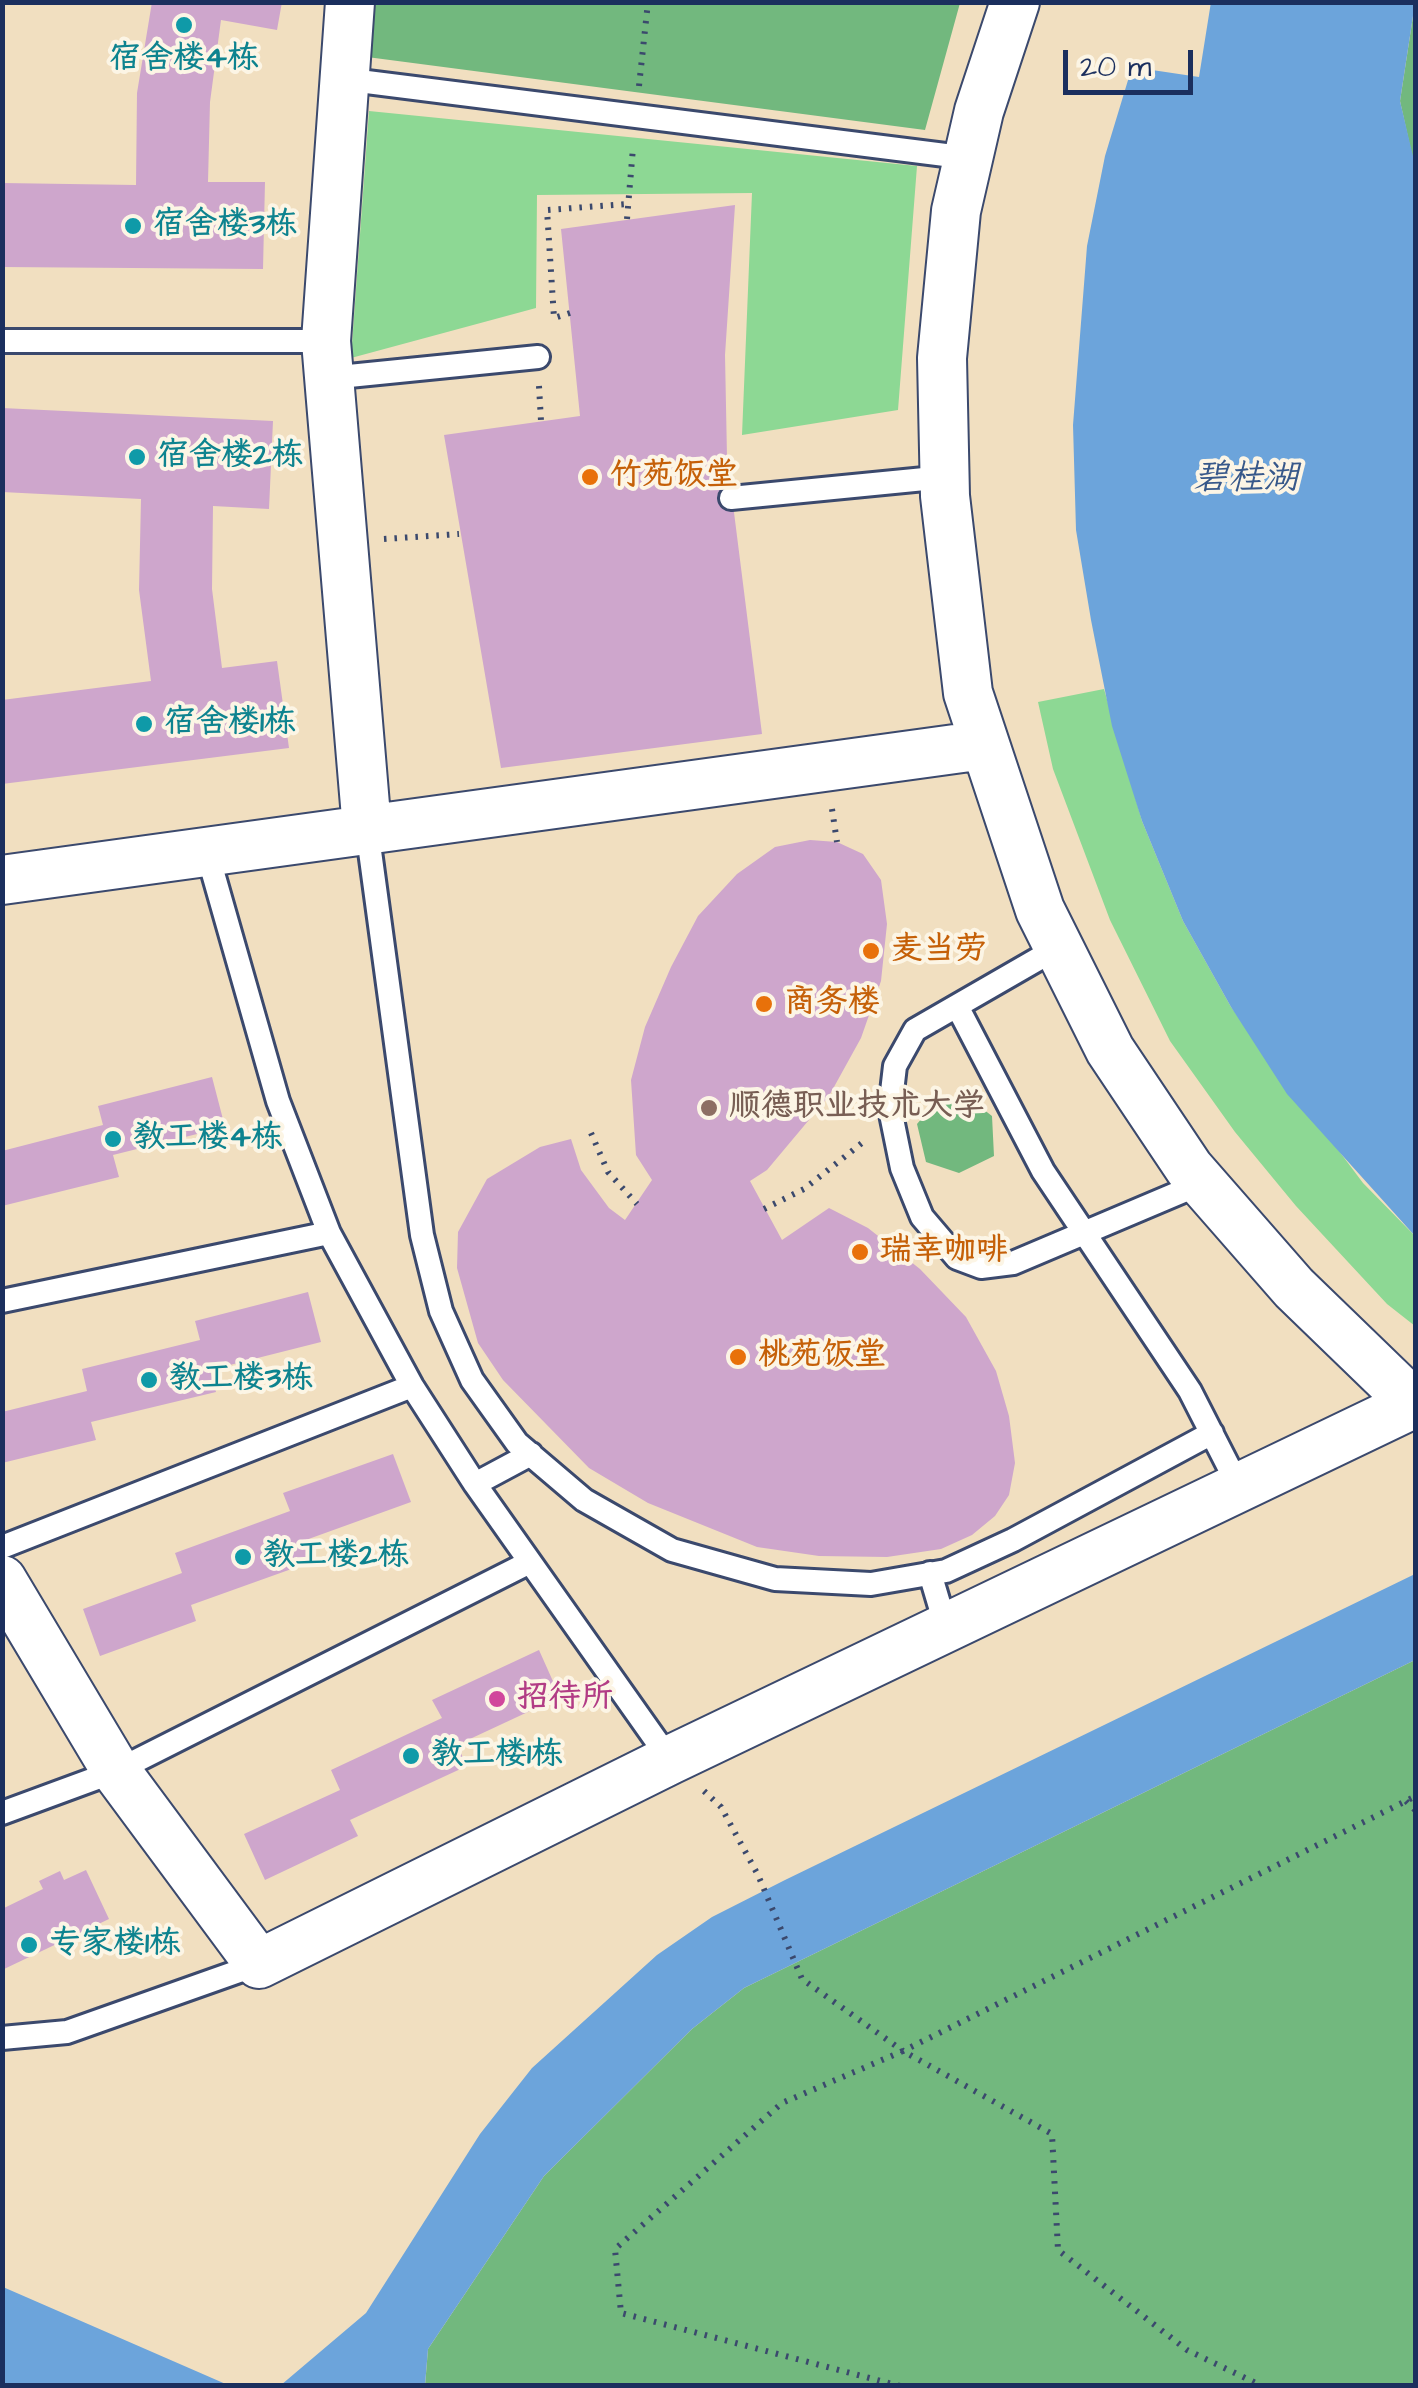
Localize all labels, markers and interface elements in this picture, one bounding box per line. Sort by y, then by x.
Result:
marker: 宿舍楼4栋 [173,14,195,36]
scale bar [1068,30,1198,92]
place label: 宿舍楼4栋 [109,41,259,79]
text: 20 m [1080,46,1151,88]
place label: 宿舍楼3栋 [153,207,297,245]
marker: 宿舍楼3栋 [122,215,144,237]
place label: 宿舍楼2栋 [157,438,303,476]
marker: 宿舍楼2栋 [126,446,148,468]
place label: 竹苑饭堂 [610,458,738,496]
water label: 碧桂湖 [1194,460,1298,502]
marker: 竹苑饭堂 [579,466,601,488]
place label: 宿舍楼1栋 [164,705,296,743]
marker: 宿舍楼1栋 [133,713,155,735]
place label: 麦当劳 [891,932,987,970]
marker: 麦当劳 [860,940,882,962]
place label: 商务楼 [784,985,880,1023]
marker: 商务楼 [753,993,775,1015]
place label: 顺德职业技术大学 [729,1089,985,1127]
marker: 顺德职业技术大学 [698,1097,720,1119]
place label: 教工楼4栋 [133,1120,283,1158]
marker: 教工楼4栋 [102,1128,124,1150]
place label: 瑞幸咖啡 [880,1233,1008,1271]
marker: 瑞幸咖啡 [849,1241,871,1263]
place label: 桃苑饭堂 [758,1338,886,1376]
marker: 桃苑饭堂 [727,1346,749,1368]
place label: 教工楼3栋 [169,1361,313,1399]
marker: 教工楼3栋 [138,1369,160,1391]
place label: 教工楼2栋 [263,1538,409,1576]
marker: 教工楼2栋 [232,1546,254,1568]
place label: 招待所 [517,1680,613,1718]
marker: 招待所 [486,1688,508,1710]
place label: 教工楼1栋 [431,1737,563,1775]
marker: 教工楼1栋 [400,1745,422,1767]
place label: 专家楼1栋 [49,1926,181,1964]
marker: 专家楼1栋 [18,1934,40,1956]

